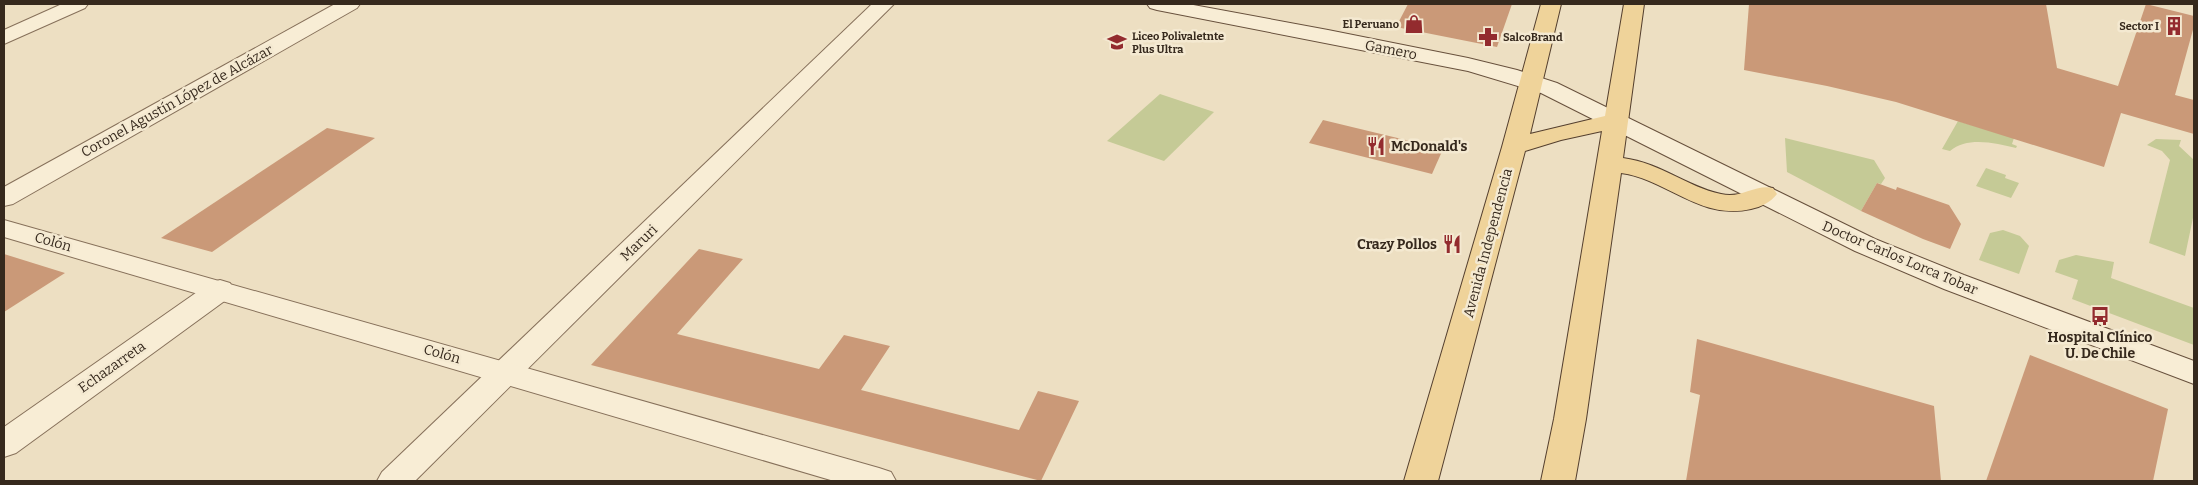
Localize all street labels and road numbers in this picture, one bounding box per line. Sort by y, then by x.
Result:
street label: Gamero [1363,37,1419,63]
street label: Coronel Agustín López de Alcázar [78,41,276,161]
street label: Avenida Independencia [1460,166,1516,319]
street label: Doctor Carlos Lorca Tobar [1820,218,1980,298]
street label: Maruri [617,221,661,265]
street label: Colón [33,229,74,255]
street label: Echazarreta [75,337,149,396]
street label: Colón [422,341,463,367]

